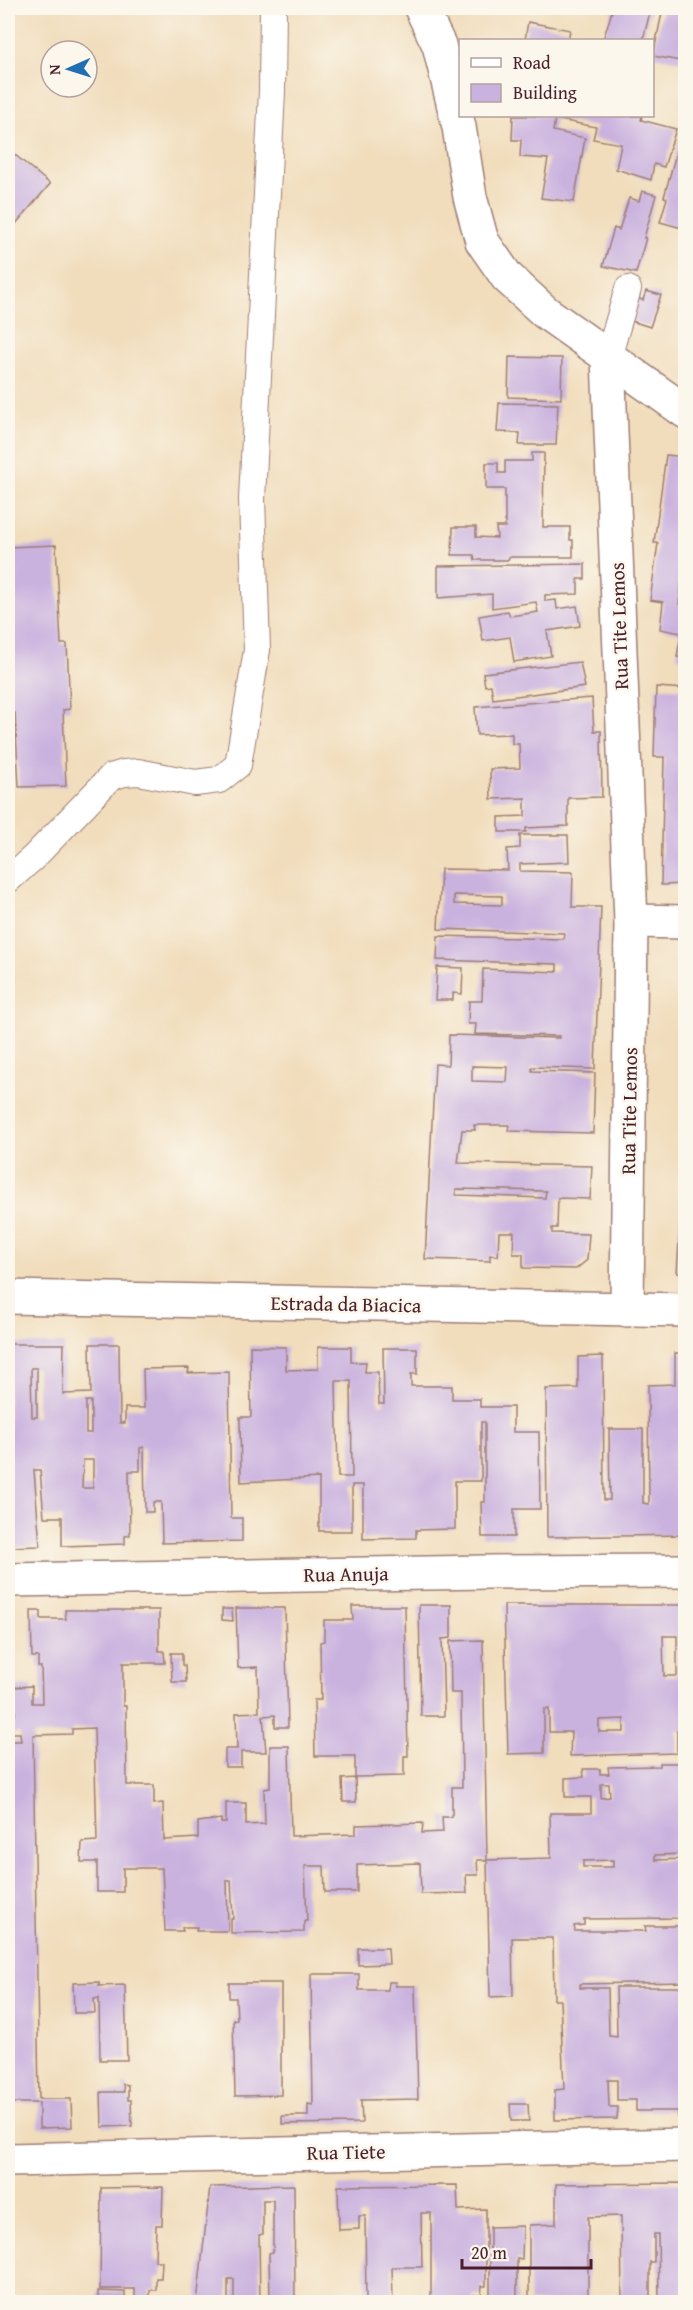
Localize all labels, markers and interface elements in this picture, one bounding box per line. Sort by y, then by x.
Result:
north arrow [39,39,99,99]
legend [459,39,654,117]
text: Road [513,49,551,76]
text: N [42,64,66,76]
text: Building [513,79,577,106]
street label: Rua Tite Lemos [602,562,635,690]
street label: Rua Tite Lemos [613,1047,644,1175]
street label: Estrada da Biacica [270,1288,422,1319]
street label: Rua Anuja [303,1558,389,1589]
street label: Rua Tiete [306,2136,386,2167]
scale bar [462,2232,591,2270]
text: 20 m [471,2239,507,2266]

